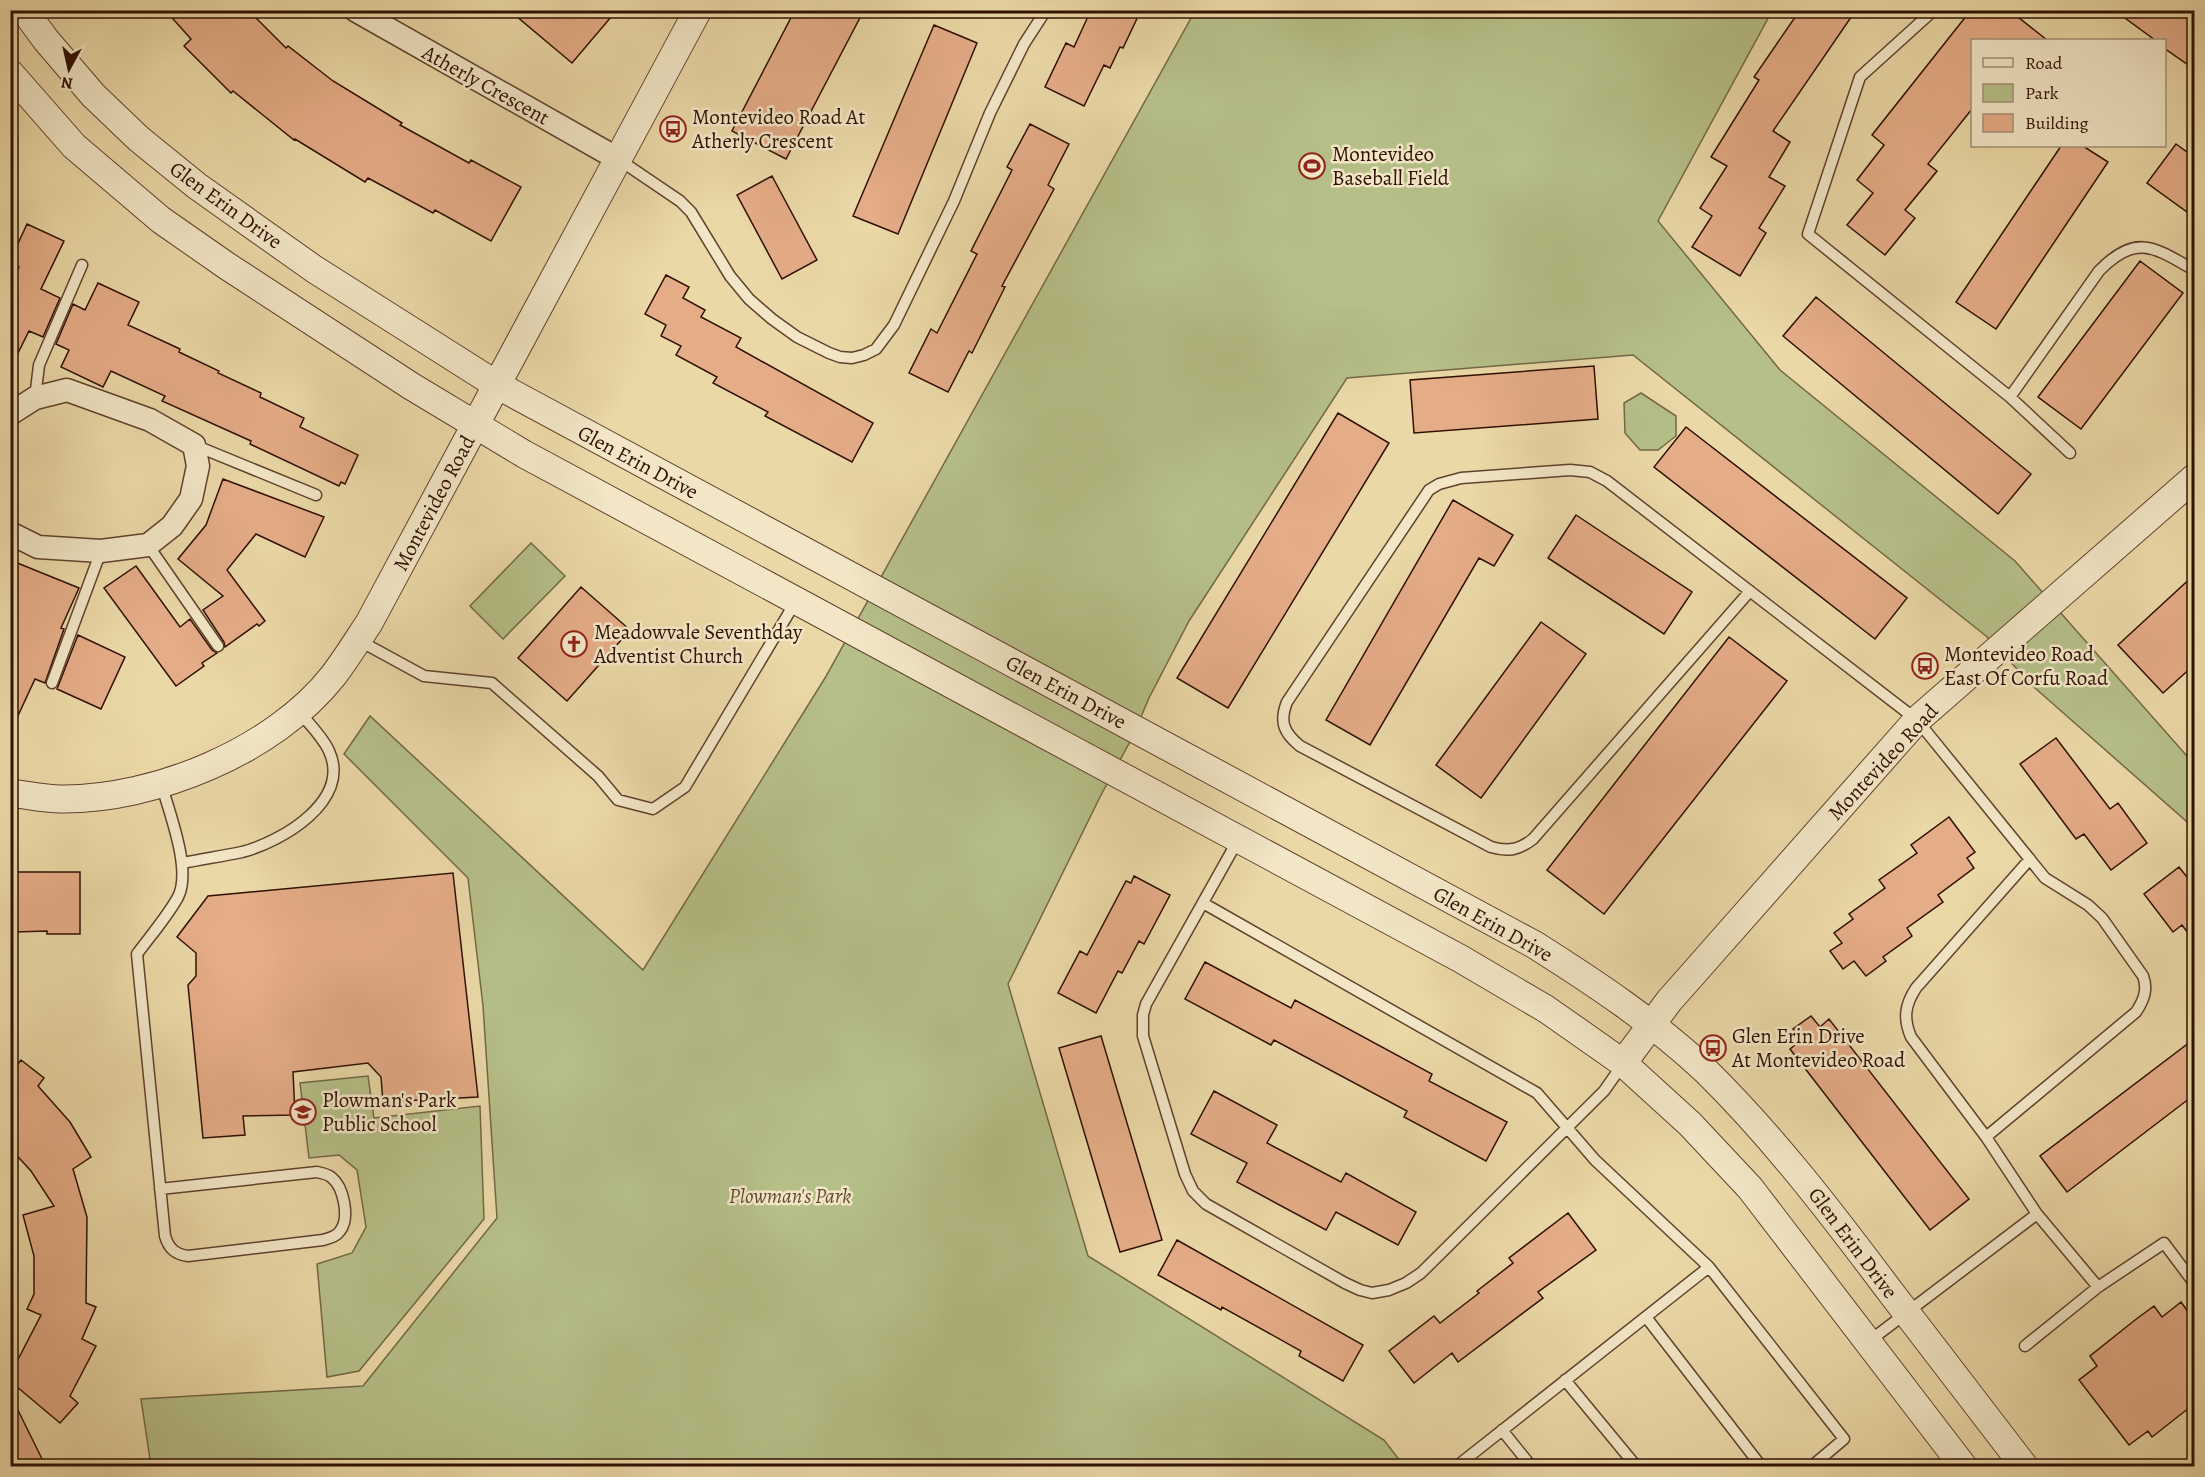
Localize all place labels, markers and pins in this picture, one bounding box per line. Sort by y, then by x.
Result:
place label: Montevideo Road At Atherly Crescent [691,103,865,155]
bus stop icon: Montevideo Road At Atherly Crescent [658,114,688,144]
place label: Montevideo Baseball Field [1332,140,1450,192]
sports icon: Montevideo Baseball Field [1297,151,1327,181]
place label: Meadowvale Seventhday Adventist Church [593,618,803,670]
church icon: Meadowvale Seventhday Adventist Church [559,629,589,659]
place label: Montevideo Road East Of Corfu Road [1944,640,2109,692]
bus stop icon: Montevideo Road East Of Corfu Road [1910,651,1940,681]
place label: Glen Erin Drive At Montevideo Road [1731,1022,1906,1074]
bus stop icon: Glen Erin Drive At Montevideo Road [1698,1033,1728,1063]
place label: Plowman's Park Public School [322,1086,457,1138]
school or university icon: Plowman's Park Public School [288,1097,318,1127]

